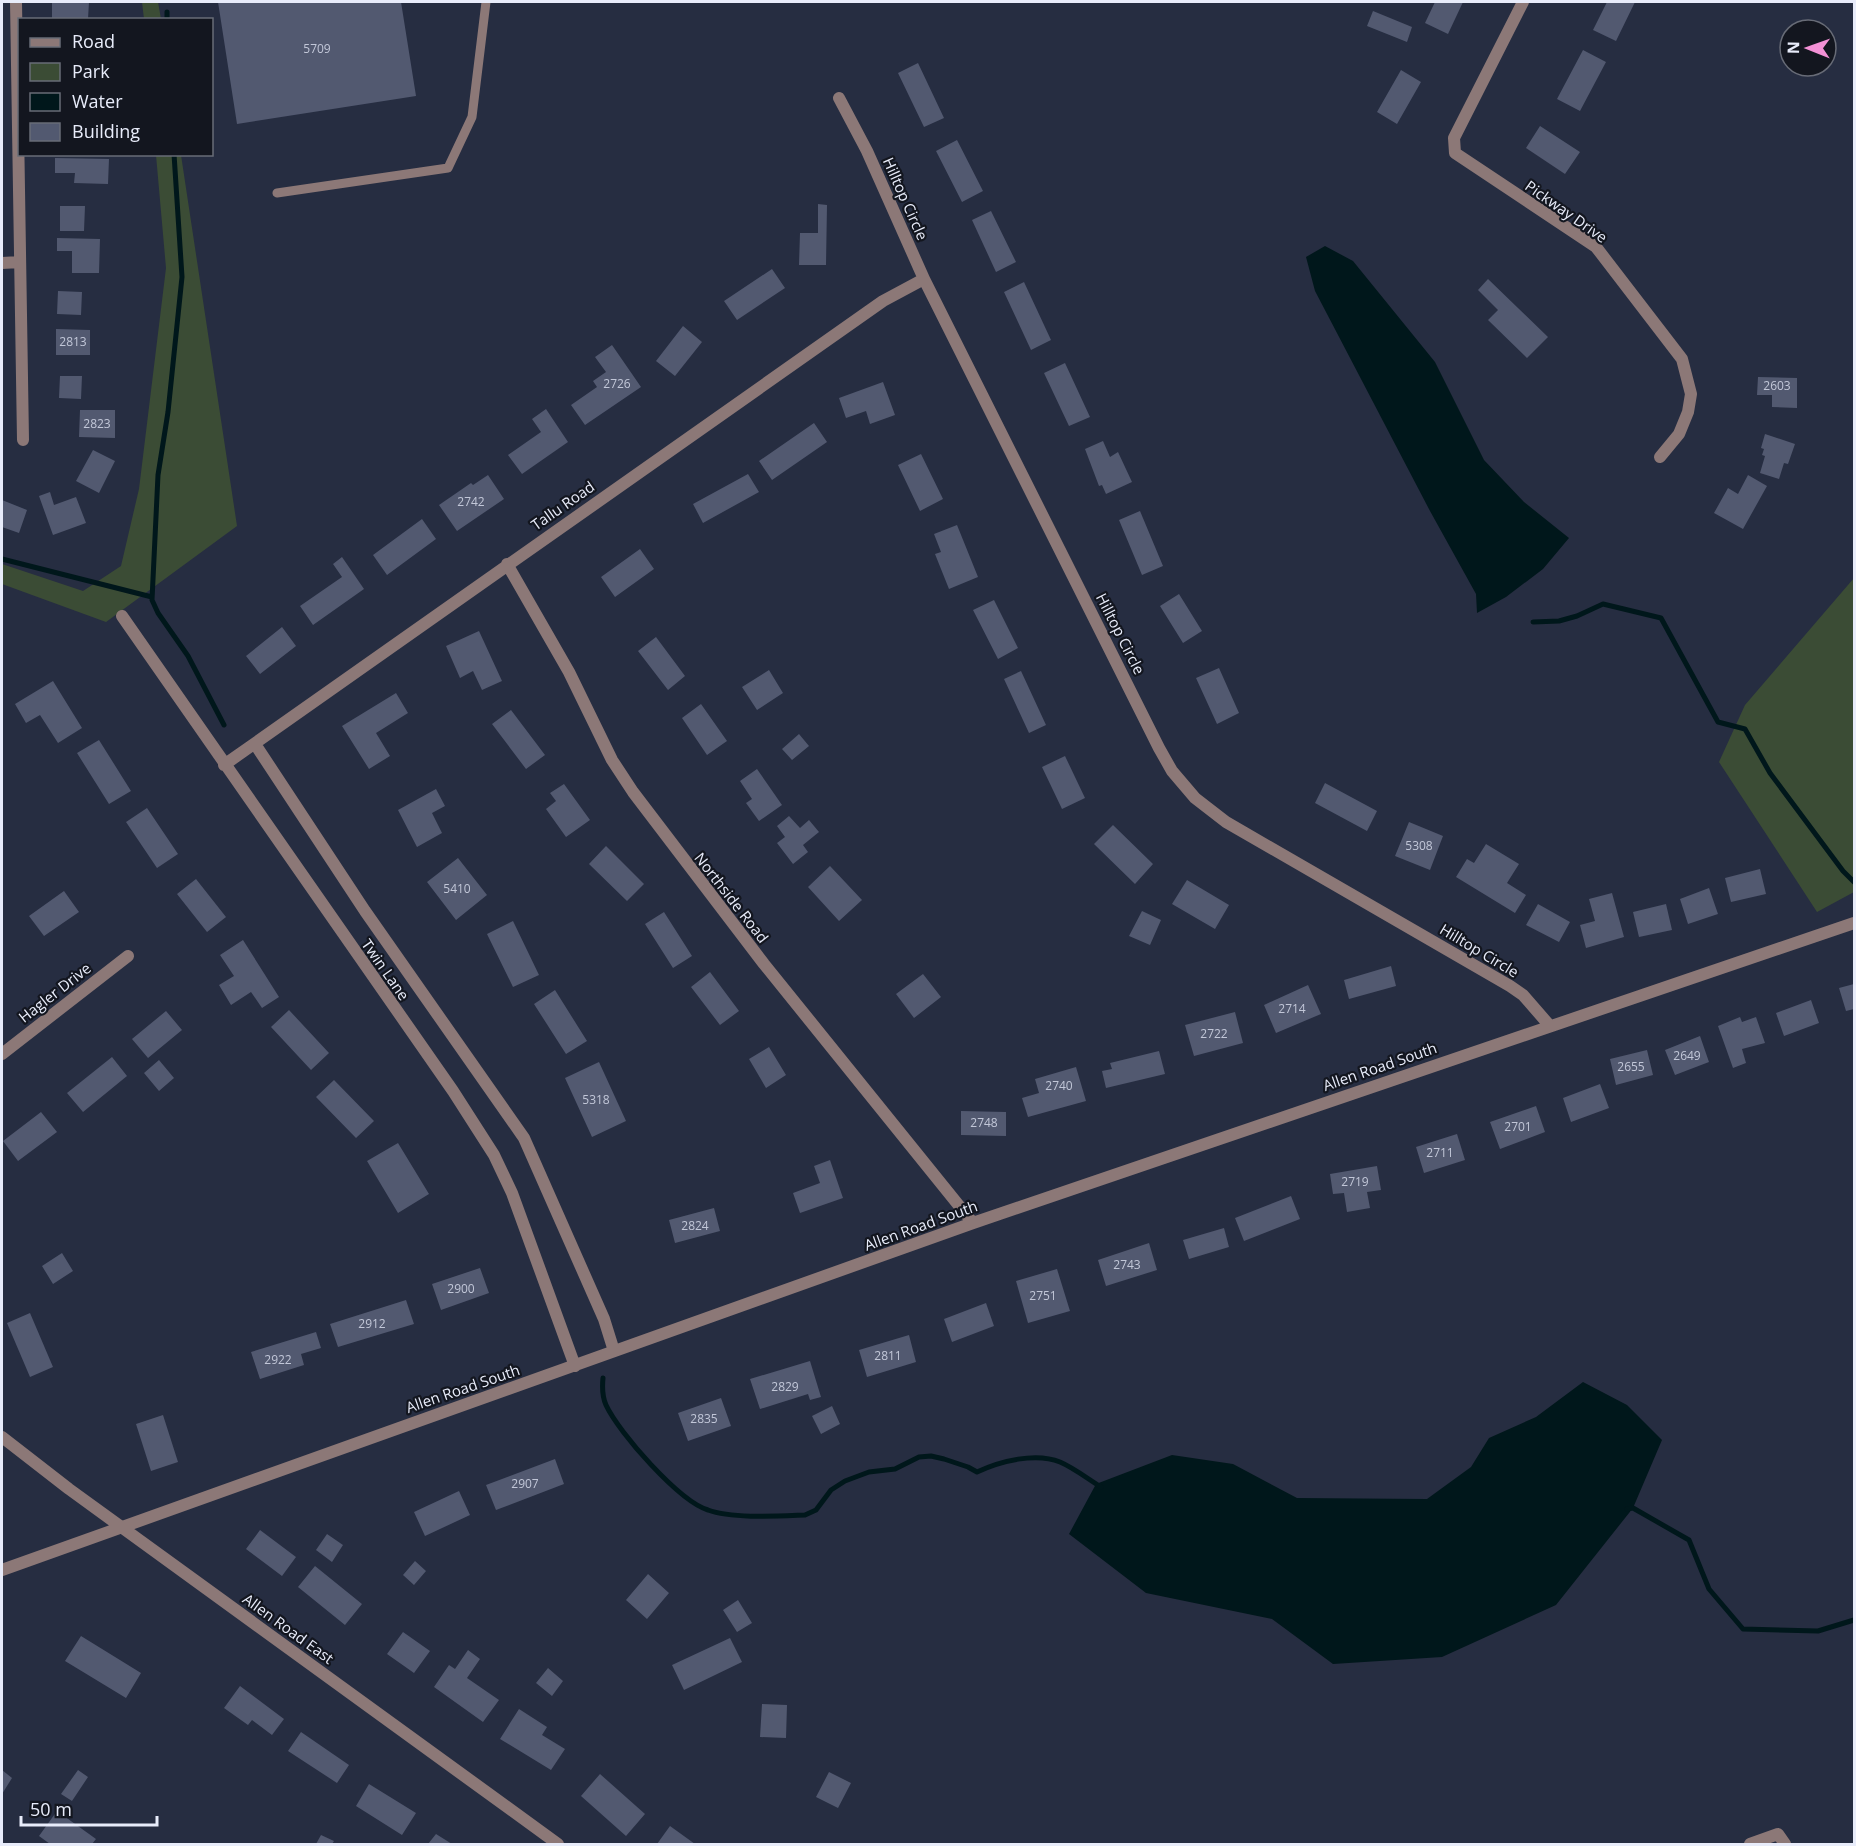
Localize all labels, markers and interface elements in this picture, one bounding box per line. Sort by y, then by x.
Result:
legend [18,18,213,156]
north arrow [1778,18,1838,78]
text: Road [72,29,115,53]
house number: 5709 [303,40,331,57]
text: N [1782,41,1804,54]
text: Park [72,59,110,83]
text: Water [72,89,123,113]
text: Building [72,119,140,143]
street label: Hilltop Circle [879,154,933,243]
street label: Pickway Drive [1522,175,1612,247]
house number: 2813 [59,333,87,350]
house number: 2726 [603,375,631,392]
house number: 2603 [1763,377,1791,394]
house number: 2823 [83,415,111,432]
street label: Tallu Road [527,476,598,534]
house number: 2742 [457,493,485,510]
street label: Hilltop Circle [1092,590,1150,678]
house number: 5308 [1405,837,1433,854]
street label: Northside Road [690,848,773,947]
house number: 5410 [443,880,471,897]
street label: Hilltop Circle [1436,919,1523,982]
street label: Twin Lane [357,935,414,1004]
street label: Hagler Drive [14,958,95,1027]
house number: 2714 [1278,1000,1306,1017]
house number: 2722 [1200,1025,1228,1042]
street label: Allen Road South [1320,1037,1439,1095]
house number: 2649 [1673,1047,1701,1064]
house number: 2655 [1617,1058,1645,1075]
house number: 2740 [1045,1077,1073,1094]
house number: 5318 [582,1091,610,1108]
house number: 2748 [970,1114,998,1131]
house number: 2701 [1504,1118,1532,1135]
house number: 2711 [1426,1144,1454,1161]
house number: 2719 [1341,1173,1369,1190]
street label: Allen Road South [861,1195,980,1255]
house number: 2824 [681,1217,709,1234]
house number: 2743 [1113,1256,1141,1273]
house number: 2900 [447,1280,475,1297]
house number: 2751 [1029,1287,1057,1304]
house number: 2912 [358,1315,386,1332]
house number: 2811 [874,1347,902,1364]
house number: 2922 [264,1351,292,1368]
street label: Allen Road South [403,1359,522,1417]
house number: 2829 [771,1378,799,1395]
house number: 2835 [690,1410,718,1427]
house number: 2907 [511,1475,539,1492]
street label: Allen Road East [239,1589,338,1668]
scale bar [21,1789,158,1827]
text: 50 m [30,1797,72,1821]

